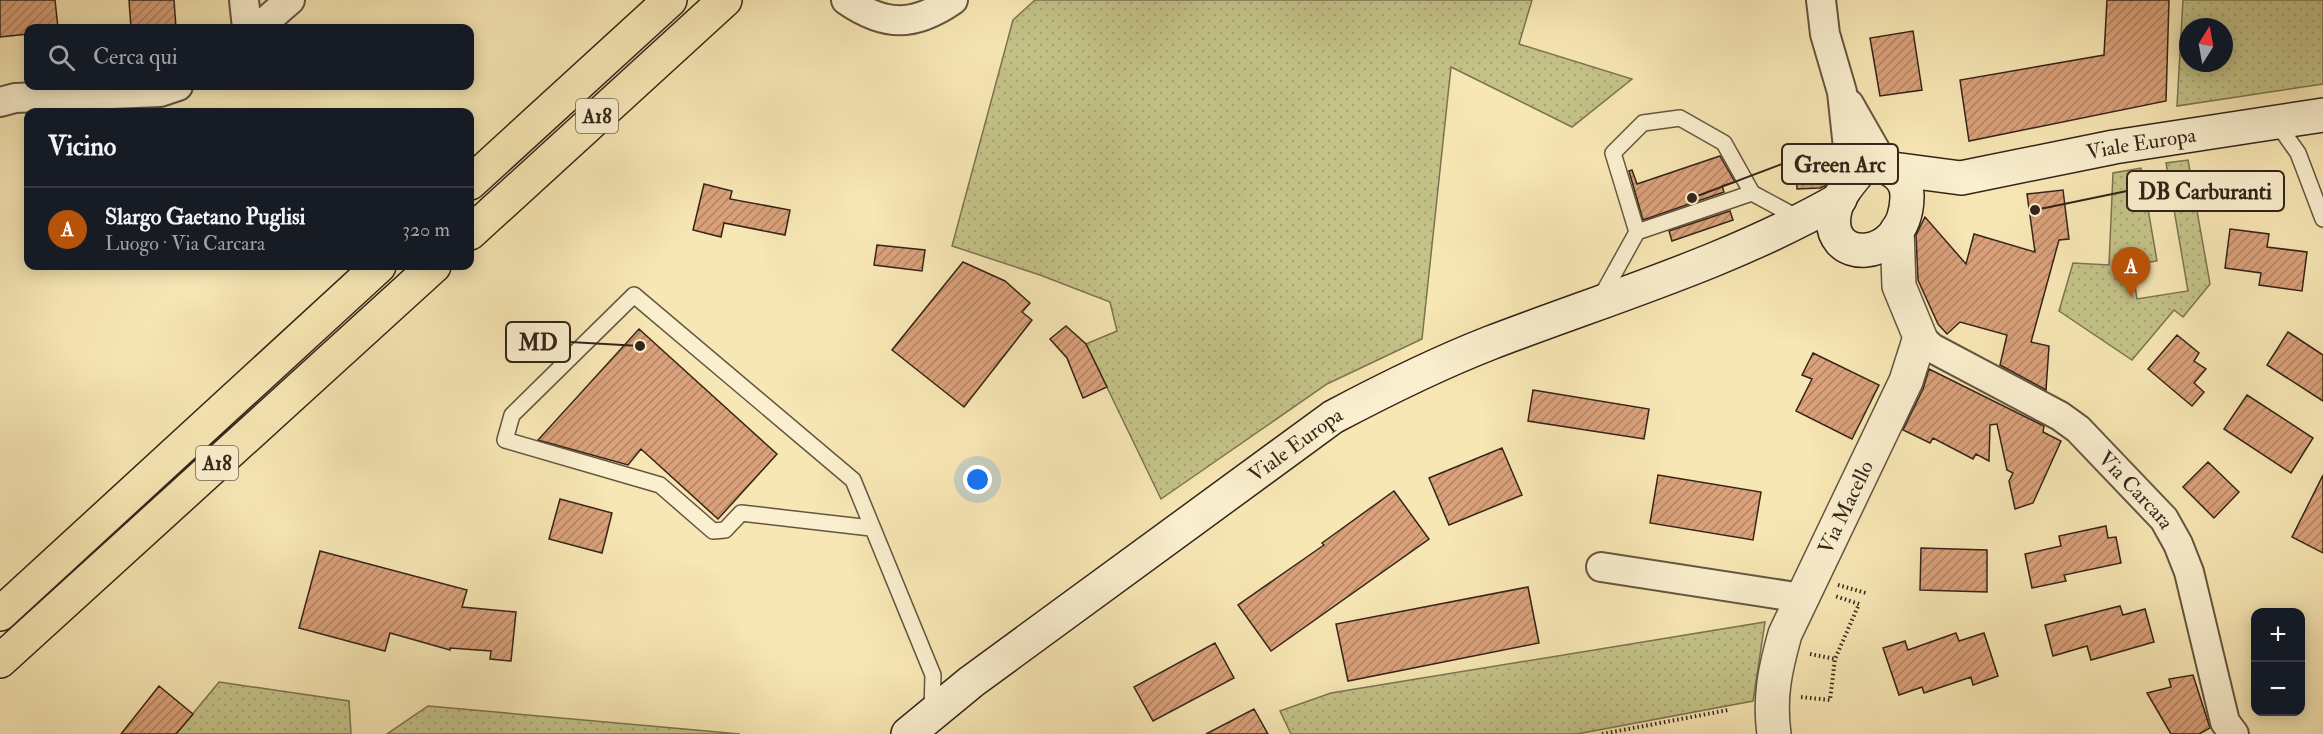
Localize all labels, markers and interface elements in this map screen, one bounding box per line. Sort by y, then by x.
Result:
north arrow [2179,18,2233,72]
search box [24,24,474,90]
icon: search [45,41,78,74]
text: Cerca qui [93,43,178,71]
road number: A18 [576,99,618,133]
street label: Viale Europa [2084,122,2198,166]
text: Vicino [48,131,116,163]
callout: Green Arc [1782,144,1898,184]
text: Green Arc [1794,151,1886,179]
callout: DB Carburanti [2127,171,2284,211]
text: DB Carburanti [2138,178,2272,206]
text: Slargo Gaetano Puglisi [105,203,305,231]
text: A [61,217,74,242]
text: 320 m [402,217,450,242]
text: Luogo · Via Carcara [105,231,265,256]
pin: A [2112,248,2150,297]
callout: MD [506,322,570,362]
text: MD [517,329,558,357]
street label: Viale Europa [1243,401,1348,488]
street label: Via Carcara [2092,445,2180,534]
road number: A18 [196,446,238,480]
street label: Via Macello [1812,456,1880,558]
your location [963,465,992,494]
map controls [2251,608,2305,716]
button: + [2251,608,2305,662]
button: − [2251,662,2305,716]

